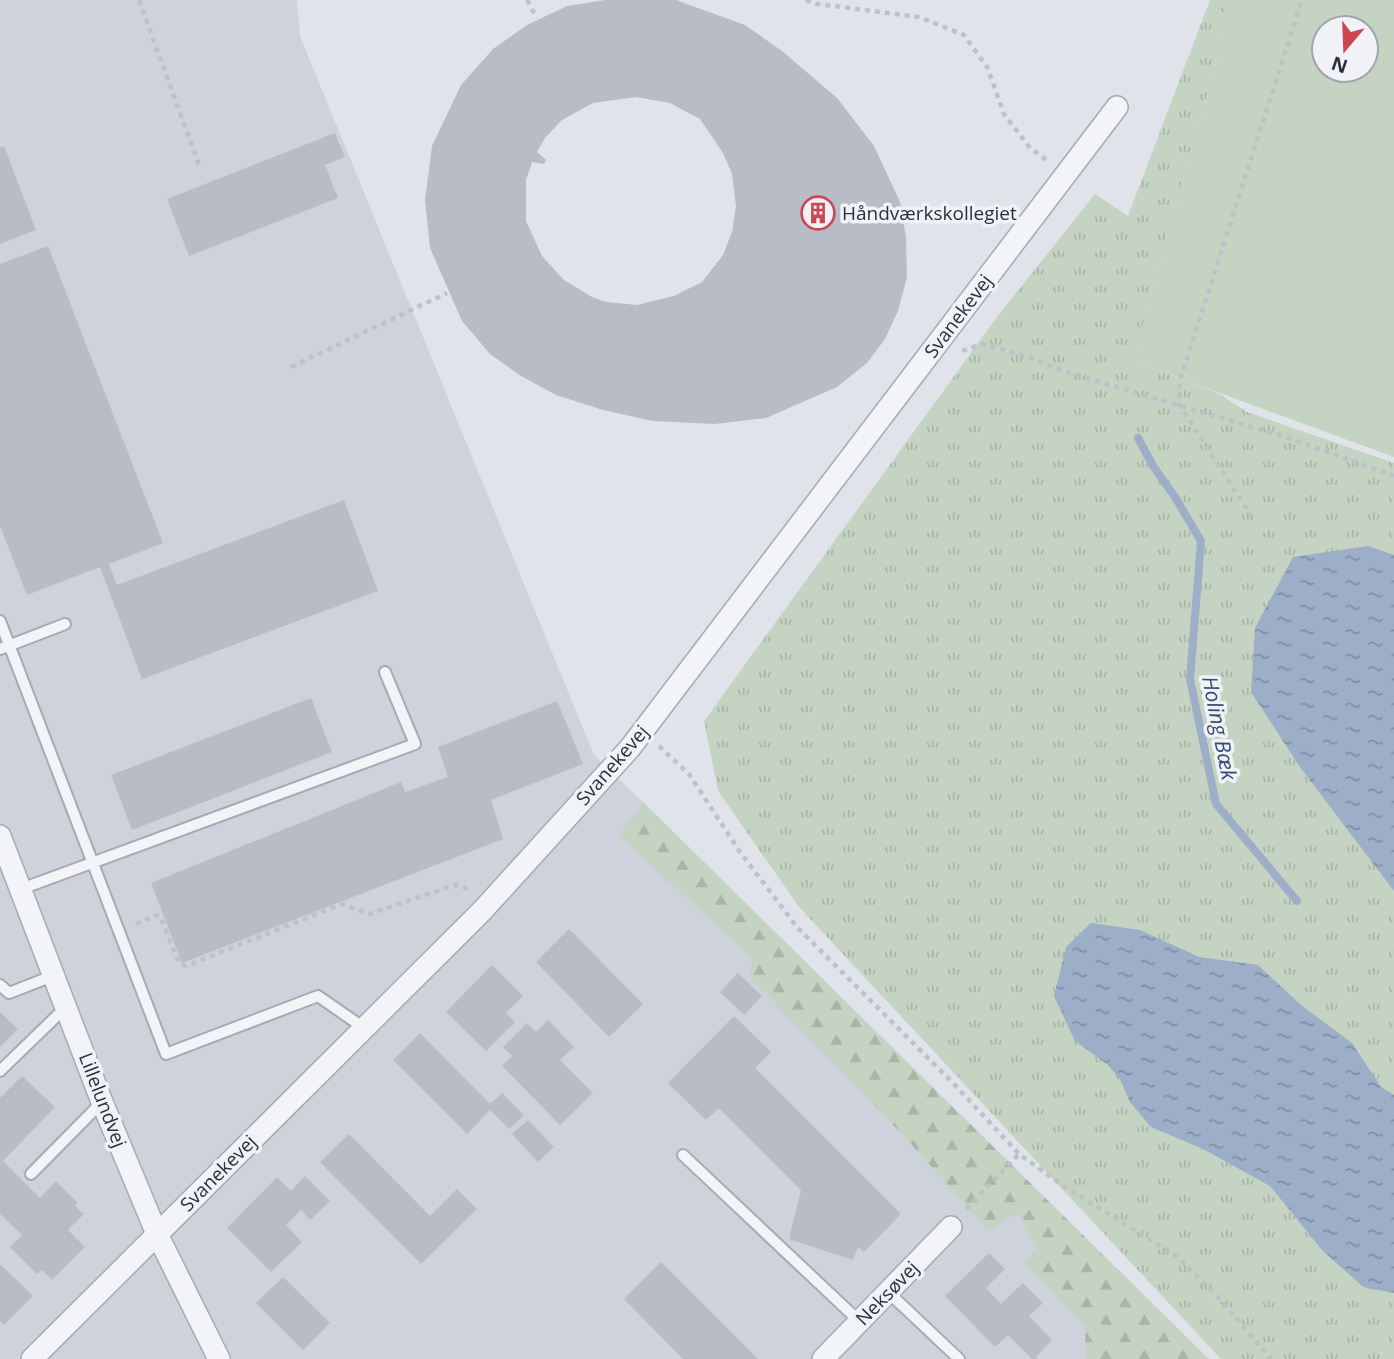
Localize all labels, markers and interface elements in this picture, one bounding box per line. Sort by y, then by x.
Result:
north arrow [1310,14,1380,84]
text: N [1328,50,1351,80]
building icon: Håndværkskollegiet [799,194,837,232]
place label: Håndværkskollegiet [842,200,1017,226]
street label: Svanekevej [918,269,998,363]
water label: Holing Bæk [1196,674,1244,783]
street label: Svanekevej [570,719,654,811]
street label: Lillelundvej [73,1049,133,1151]
street label: Svanekevej [174,1129,262,1217]
street label: Neksøvej [850,1255,924,1331]

